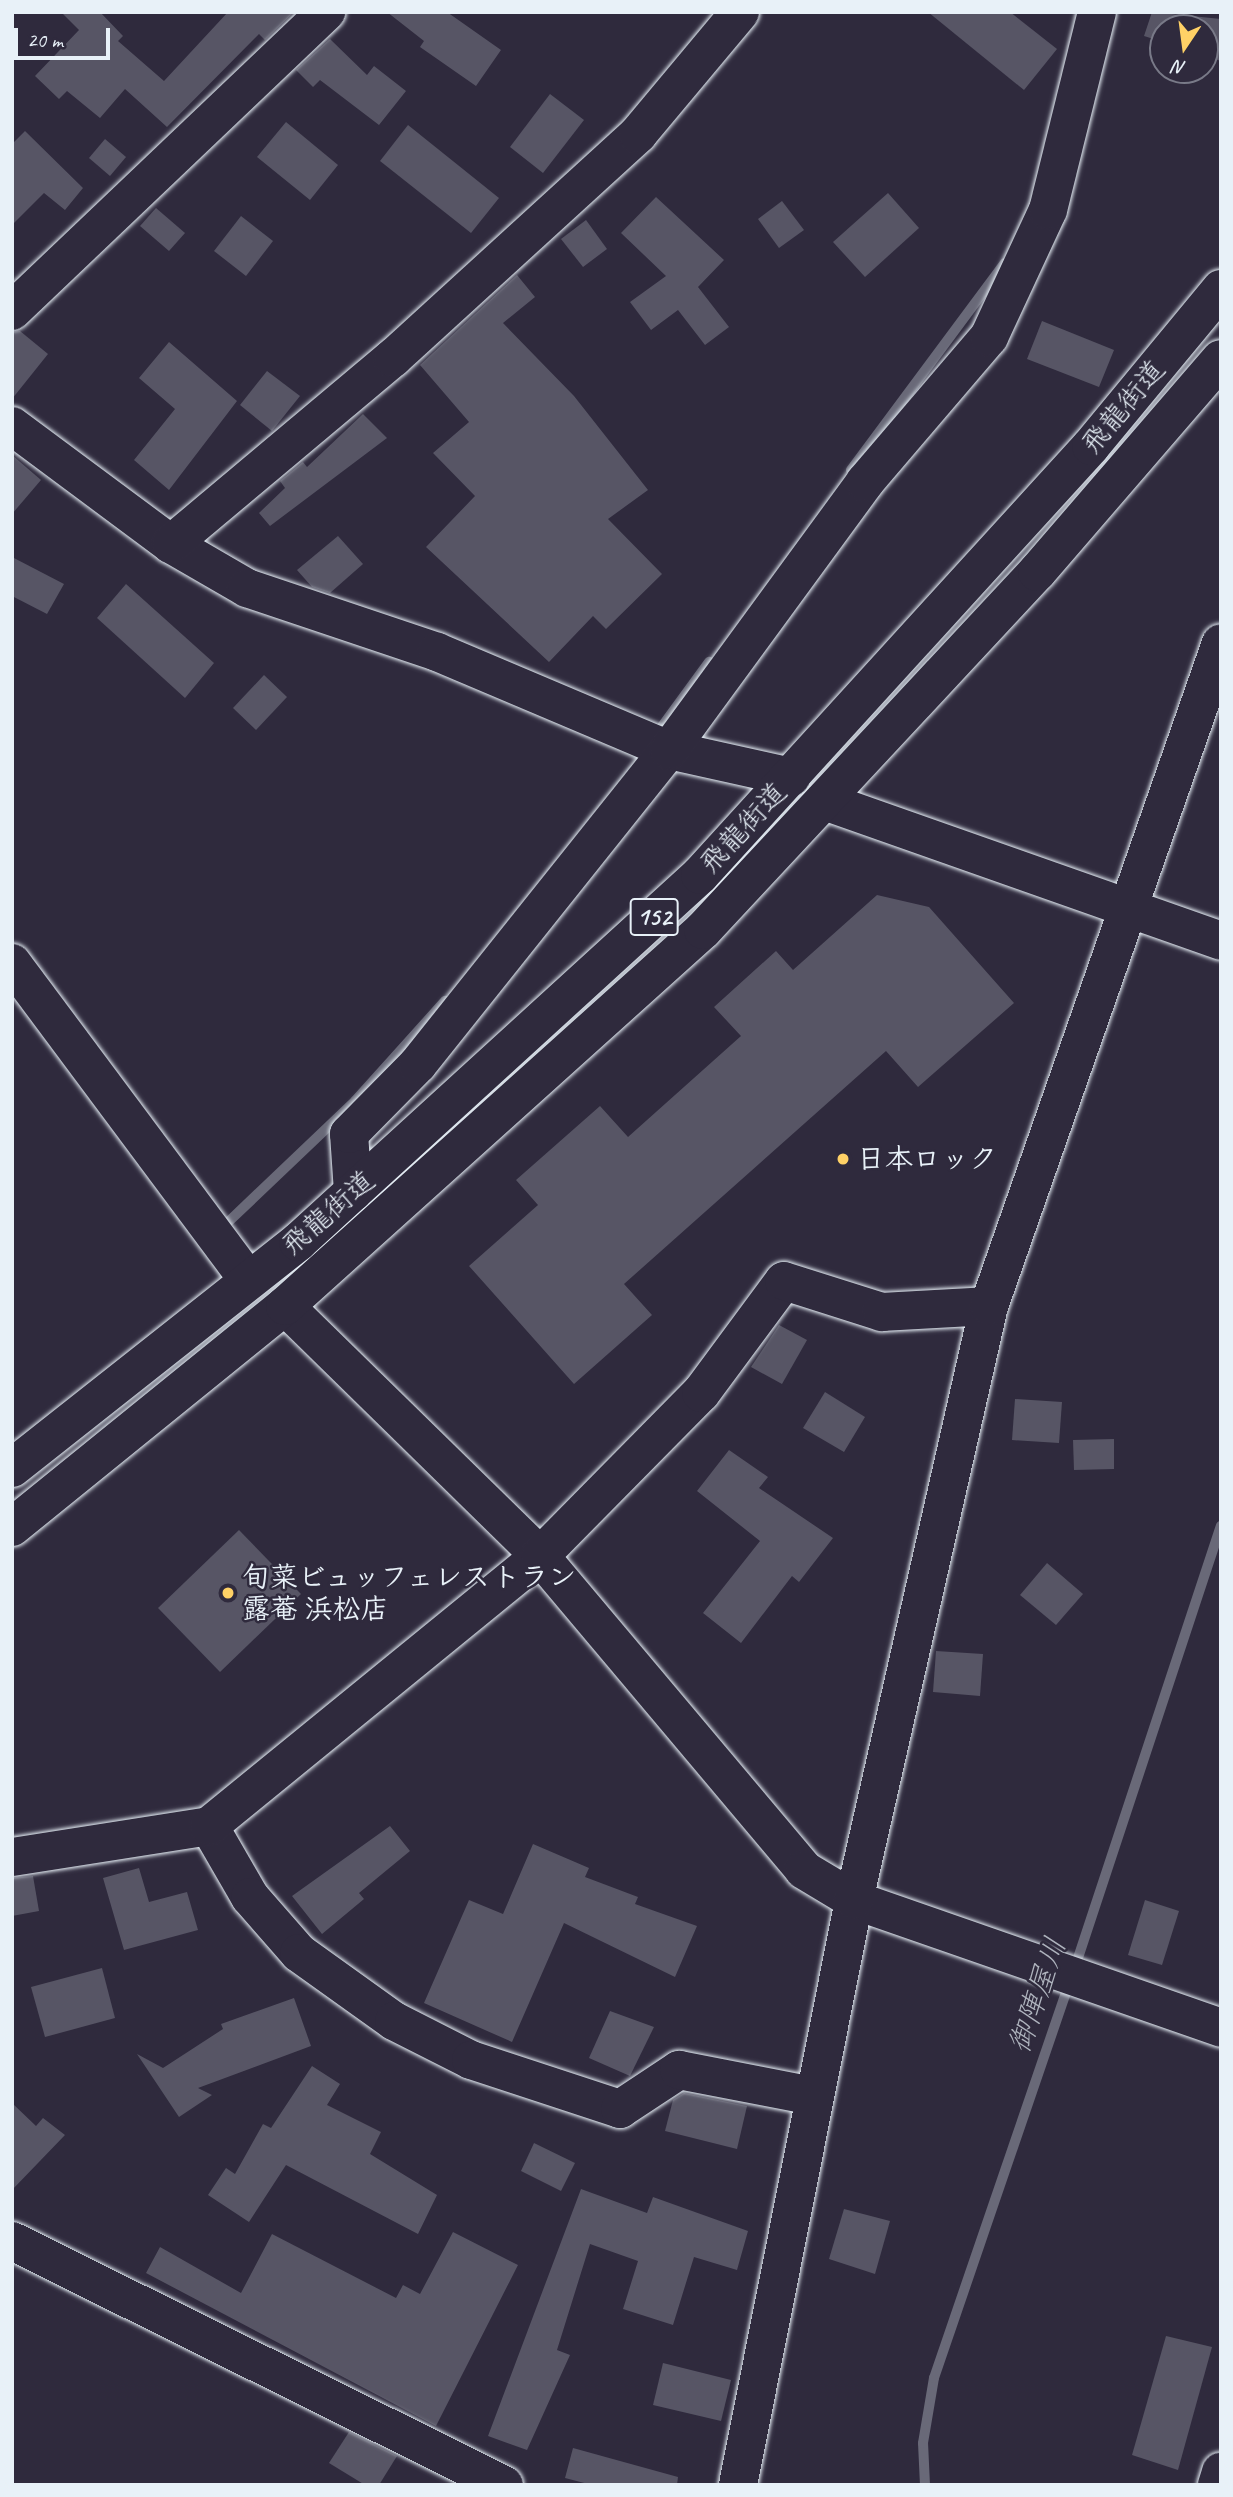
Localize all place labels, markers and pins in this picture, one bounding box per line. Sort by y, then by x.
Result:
place label: 日本ロック [857,1142,997,1176]
marker: 日本ロック [835,1151,851,1167]
place label: 旬菜ビュッフェレストラン 露菴 浜松店 [242,1560,578,1626]
marker: 旬菜ビュッフェレストラン 露菴 浜松店 [220,1585,236,1601]

